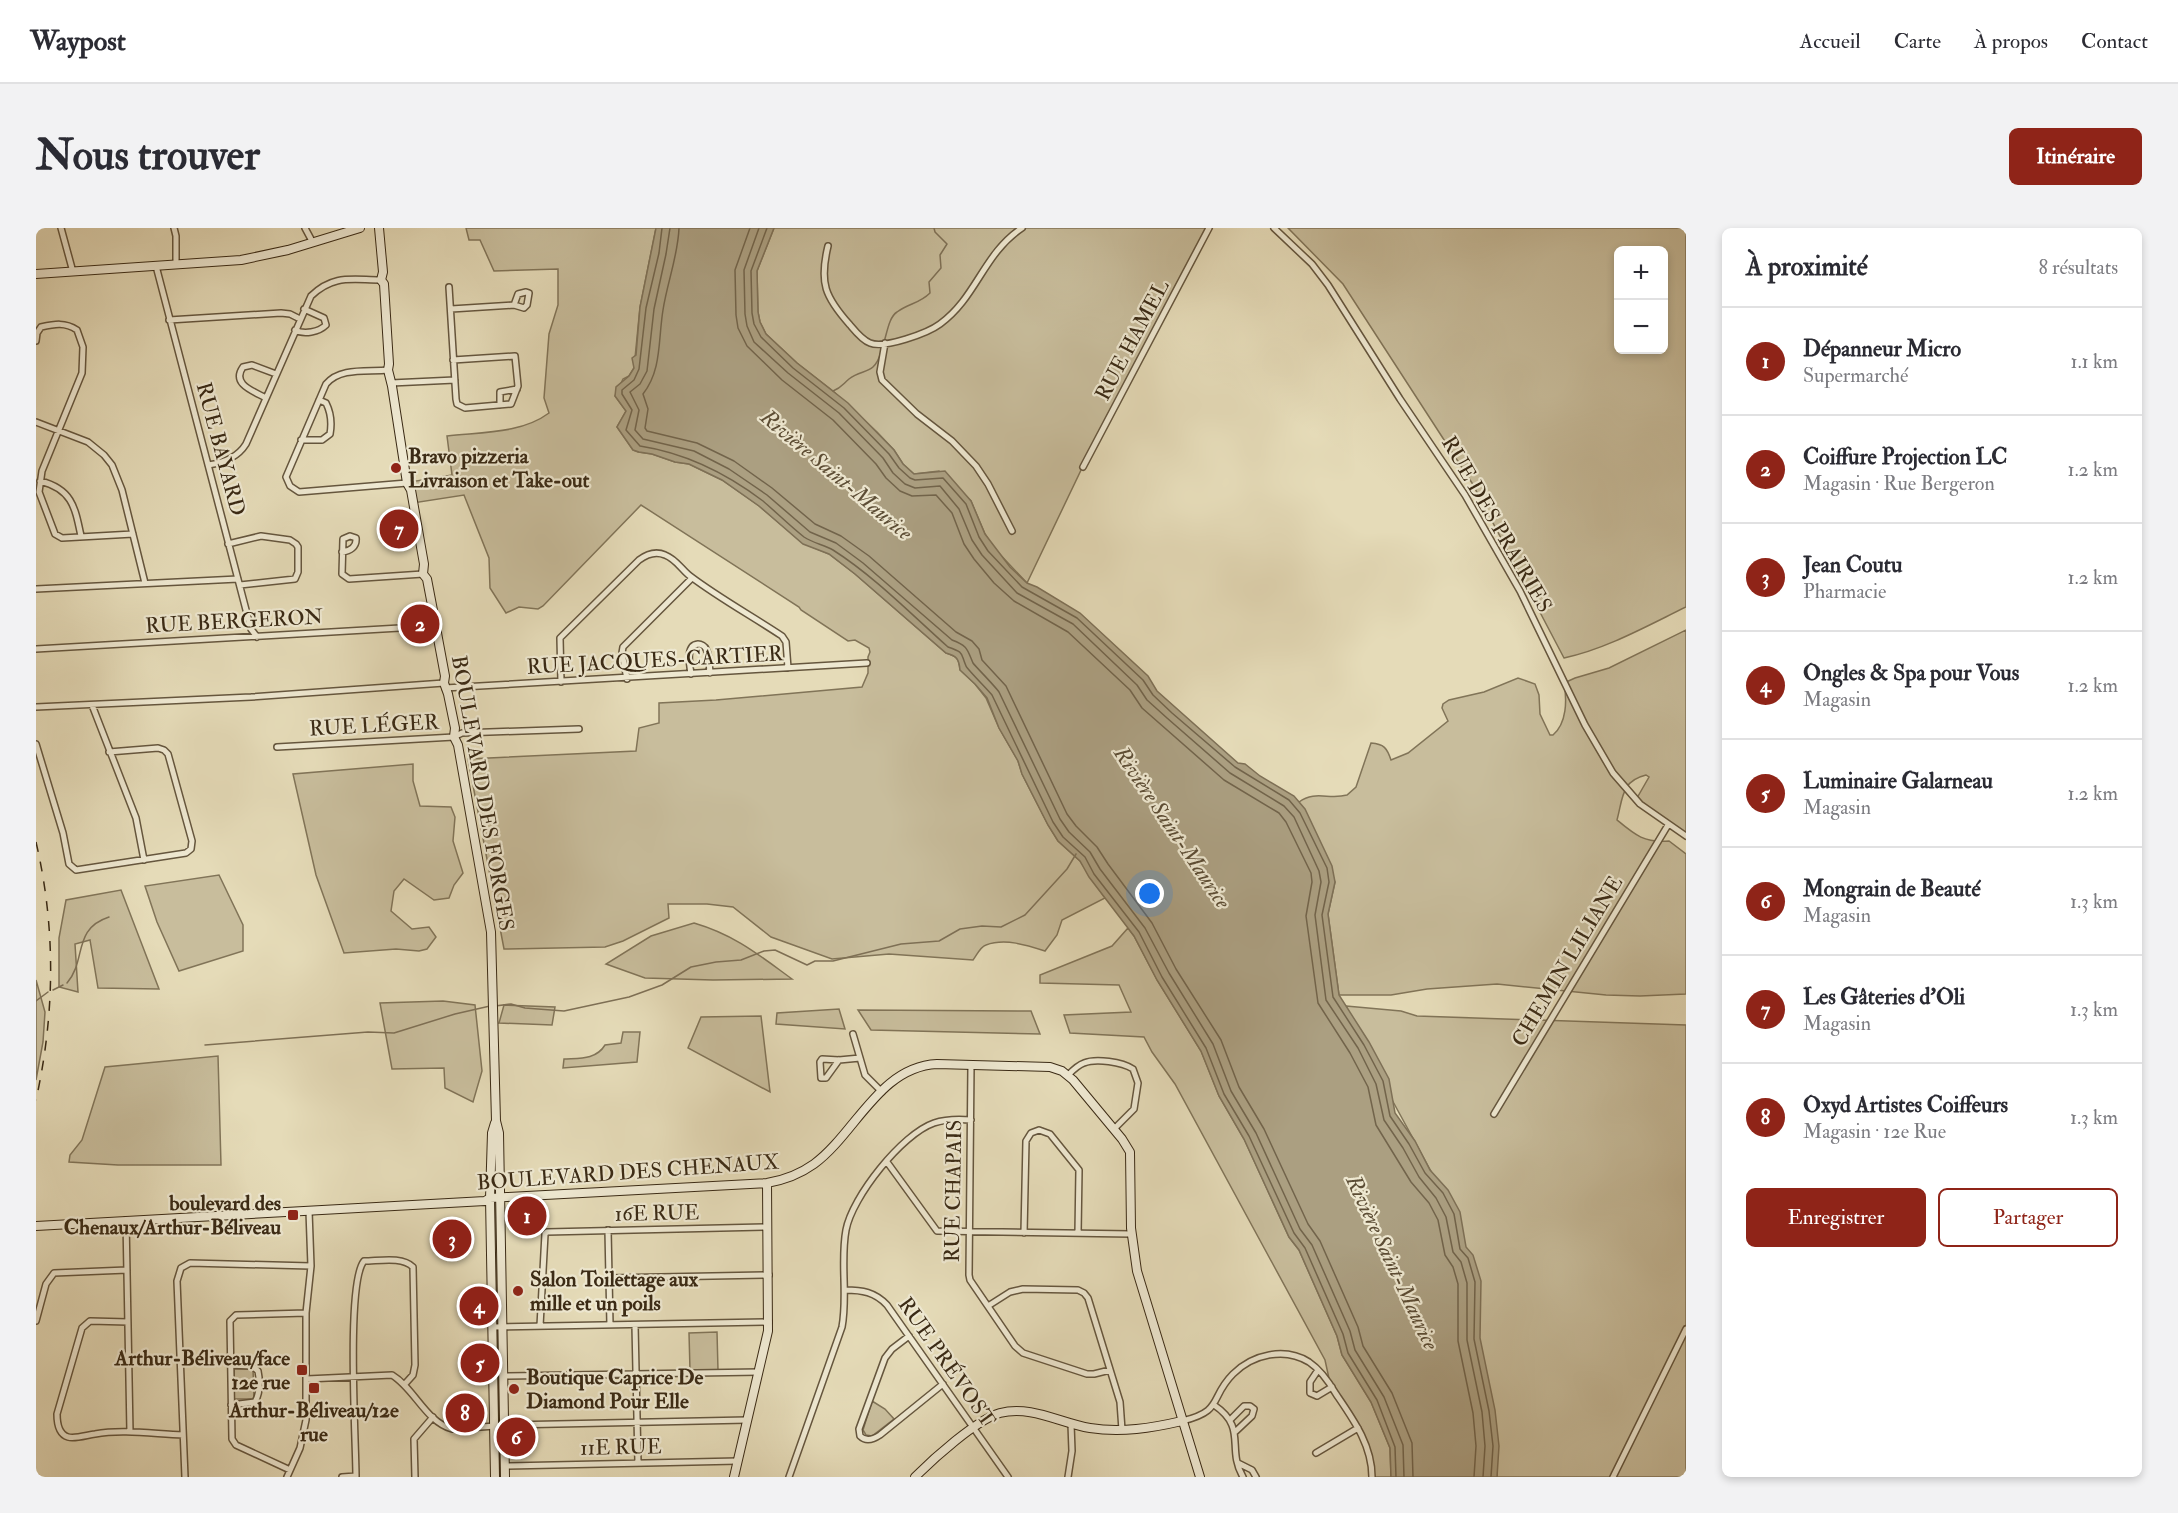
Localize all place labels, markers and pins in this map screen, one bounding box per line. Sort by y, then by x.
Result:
place label: Bravo pizzeria Livraison et Take-out [408,443,590,494]
marker: Bravo pizzeria Livraison et Take-out [389,461,403,475]
pin: 7 [380,506,418,552]
pin: 2 [400,602,440,646]
place label: boulevard des Chenaux/Arthur-Béliveau [64,1190,281,1241]
pin: 1 [508,1194,546,1238]
marker: boulevard des Chenaux/Arthur-Béliveau [286,1208,300,1222]
pin: 3 [432,1216,472,1262]
place label: Salon Toilettage aux mille et un poils [530,1266,699,1317]
pin: 4 [460,1284,498,1328]
marker: Salon Toilettage aux mille et un poils [511,1284,525,1298]
pin: 5 [460,1340,500,1386]
place label: Arthur-Béliveau/face 12e rue [114,1345,290,1396]
marker: Arthur-Béliveau/face 12e rue [295,1363,309,1377]
place label: Boutique Caprice De Diamond Pour Elle [526,1364,704,1415]
marker: Arthur-Béliveau/12e rue [307,1381,321,1395]
marker: Boutique Caprice De Diamond Pour Elle [507,1382,521,1396]
pin: 8 [446,1390,484,1436]
place label: Arthur-Béliveau/12e rue [228,1397,399,1448]
pin: 6 [496,1414,536,1460]

